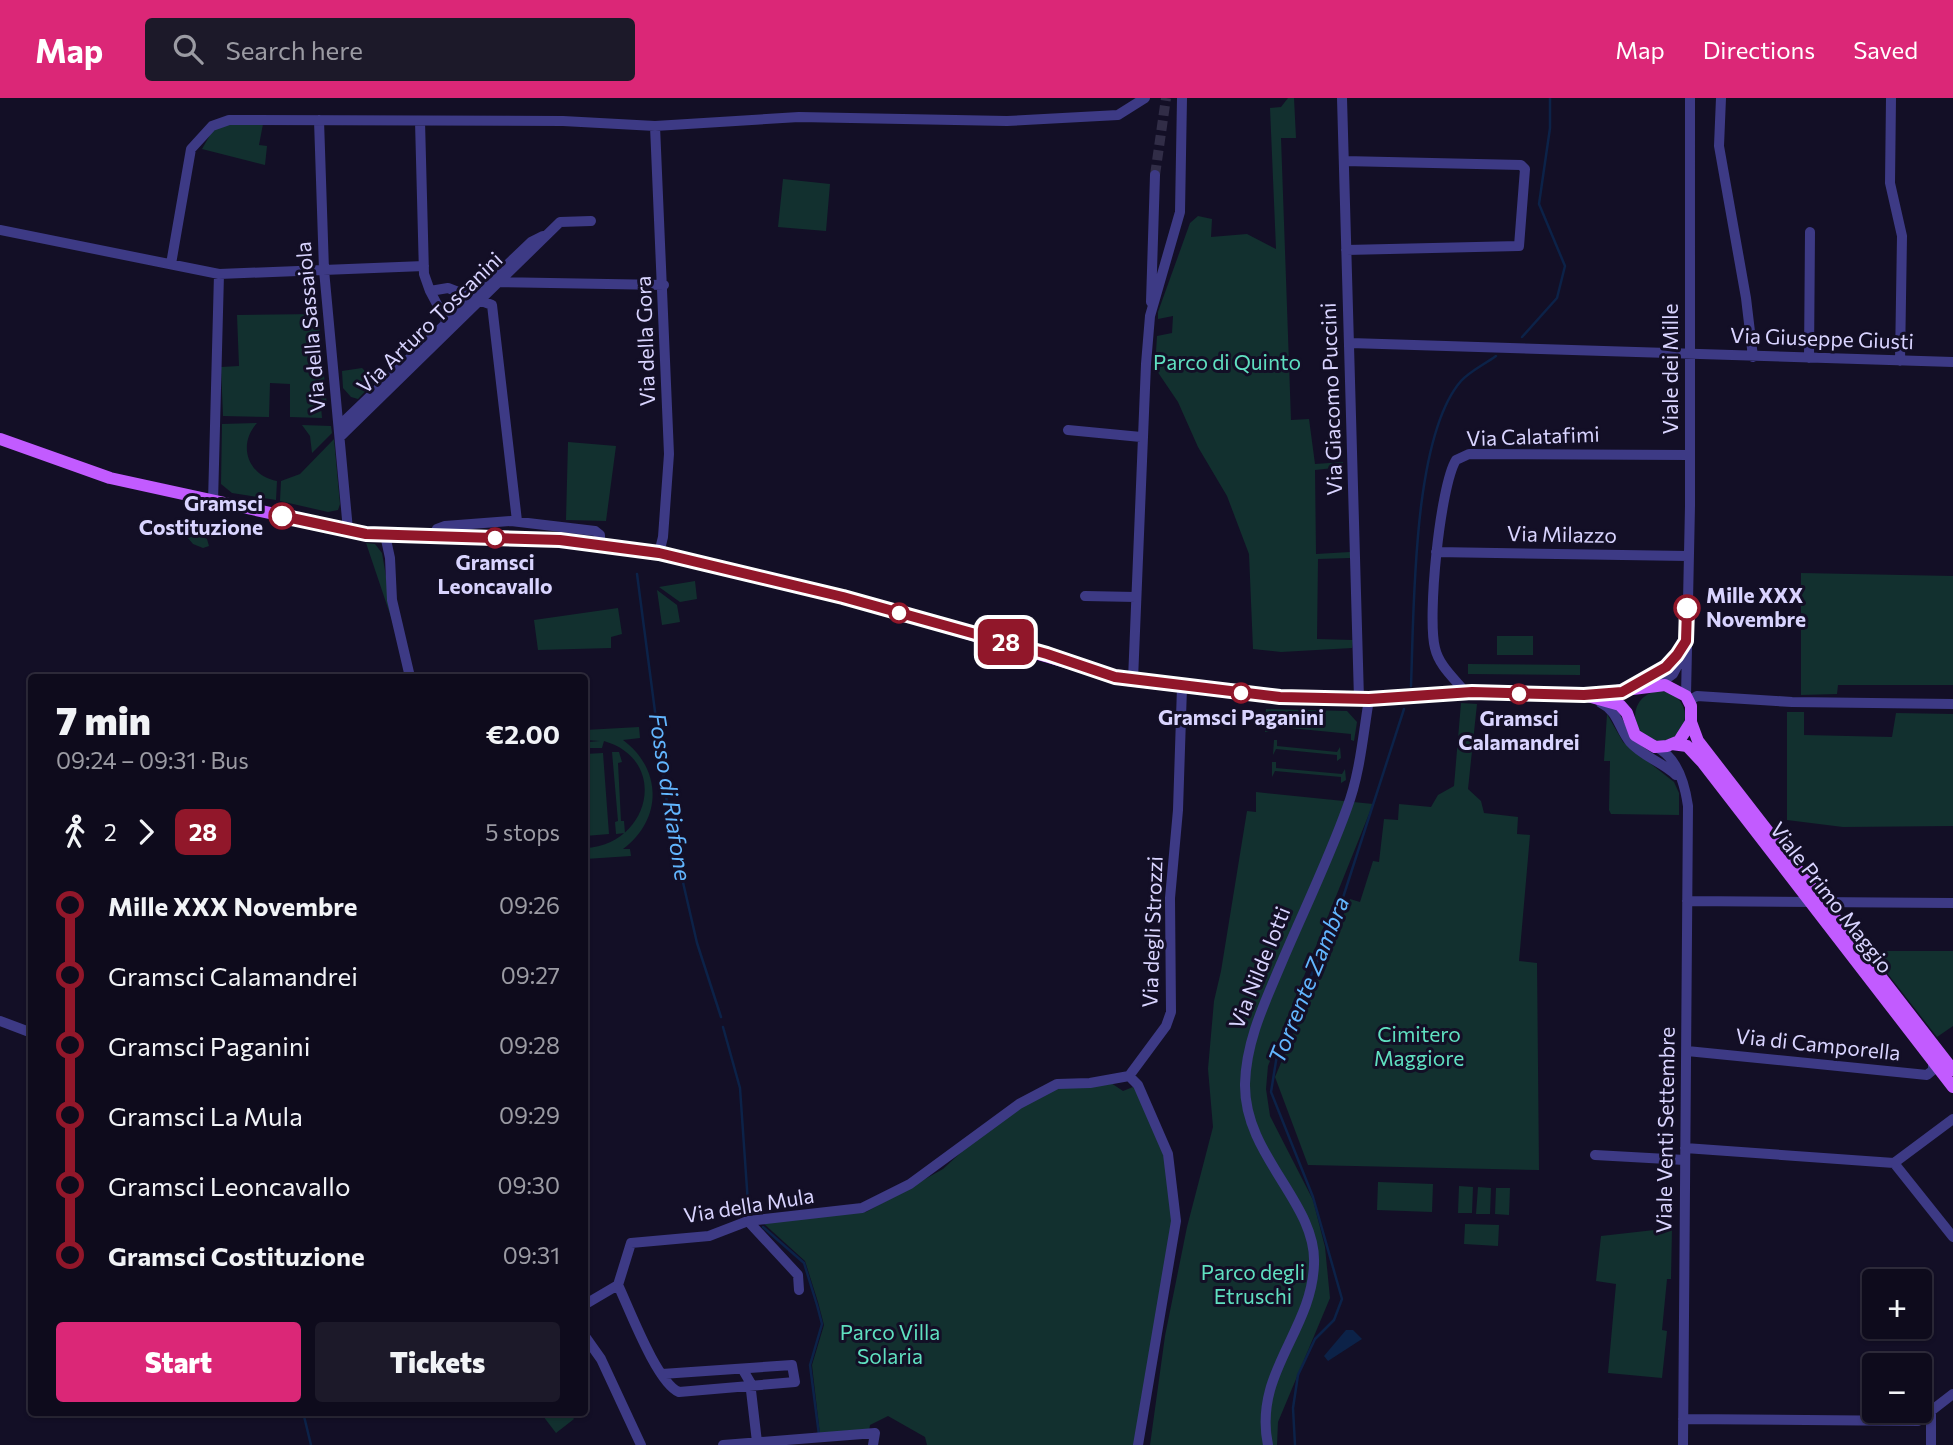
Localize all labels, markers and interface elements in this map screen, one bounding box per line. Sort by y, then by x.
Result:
search box [145,18,635,81]
text: Map [35,29,103,70]
icon: search [169,30,207,68]
text: Search here [225,34,363,65]
text: Map [1615,35,1665,64]
text: Directions [1703,35,1815,64]
text: Saved [1853,35,1918,64]
street label: Via della Sassaiola [290,241,329,414]
street label: Via Arturo Toscanini [351,246,507,398]
street label: Via della Gora [630,275,659,407]
street label: Via Giacomo Puccini [1315,302,1346,496]
street label: Viale dei Mille [1657,303,1682,435]
street label: Via Giuseppe Giusti [1730,322,1914,353]
park label: Parco di Quinto [1153,349,1301,374]
street label: Via Calatafimi [1466,421,1600,450]
place label: Gramsci Costituzione [139,490,263,539]
marker: Gramsci Costituzione [269,503,295,529]
street label: Via Milazzo [1507,520,1617,547]
marker: Gramsci Leoncavallo [485,528,505,548]
place label: Gramsci Leoncavallo [437,549,553,598]
place label: Mille XXX Novembre [1706,582,1806,631]
marker: Mille XXX Novembre [1674,595,1700,621]
unlabelled marker [889,603,909,623]
line badge: 28 [974,619,1038,665]
text: 28 [992,627,1020,656]
marker: Gramsci Paganini [1231,683,1251,703]
marker: Gramsci Calamandrei [1509,684,1529,704]
text: 7 min [56,696,151,743]
place label: Gramsci Paganini [1158,704,1324,729]
place label: Gramsci Calamandrei [1458,705,1580,754]
water label: Fosso di Riafone [644,711,698,883]
text: €2.00 [486,718,560,749]
text: 09:24 – 09:31 · Bus [56,746,249,774]
icon: walk [56,813,94,851]
icon: forward [127,813,165,851]
text: 28 [189,817,217,846]
street label: Viale Primo Maggio [1765,817,1899,978]
text: 2 [104,818,117,846]
text: 5 stops [485,818,560,846]
street label: Via degli Strozzi [1136,856,1167,1008]
text: Mille XXX Novembre [108,890,357,921]
text: 09:26 [499,891,560,919]
water label: Torrente Zambra [1262,892,1354,1067]
street label: Via Nilde Iotti [1223,903,1294,1032]
text: Gramsci Calamandrei [108,960,358,991]
text: 09:27 [501,961,560,989]
park label: Cimitero Maggiore [1374,1021,1464,1070]
street label: Via di Camporella [1734,1022,1902,1065]
street label: Viale Venti Settembre [1650,1026,1679,1233]
text: Gramsci Paganini [108,1030,310,1061]
text: 09:28 [499,1031,560,1059]
text: Gramsci La Mula [108,1100,303,1131]
text: 09:29 [499,1101,560,1129]
text: Gramsci Leoncavallo [108,1170,350,1201]
text: 09:30 [497,1171,560,1199]
street label: Via della Mula [682,1182,816,1227]
text: Gramsci Costituzione [108,1240,365,1271]
text: 09:31 [503,1241,560,1269]
park label: Parco degli Etruschi [1201,1259,1305,1308]
map controls [1862,1269,1932,1423]
button: + [1862,1269,1932,1339]
park label: Parco Villa Solaria [840,1319,940,1368]
button: Start [56,1322,301,1402]
button: Tickets [315,1322,560,1402]
button: − [1862,1353,1932,1423]

